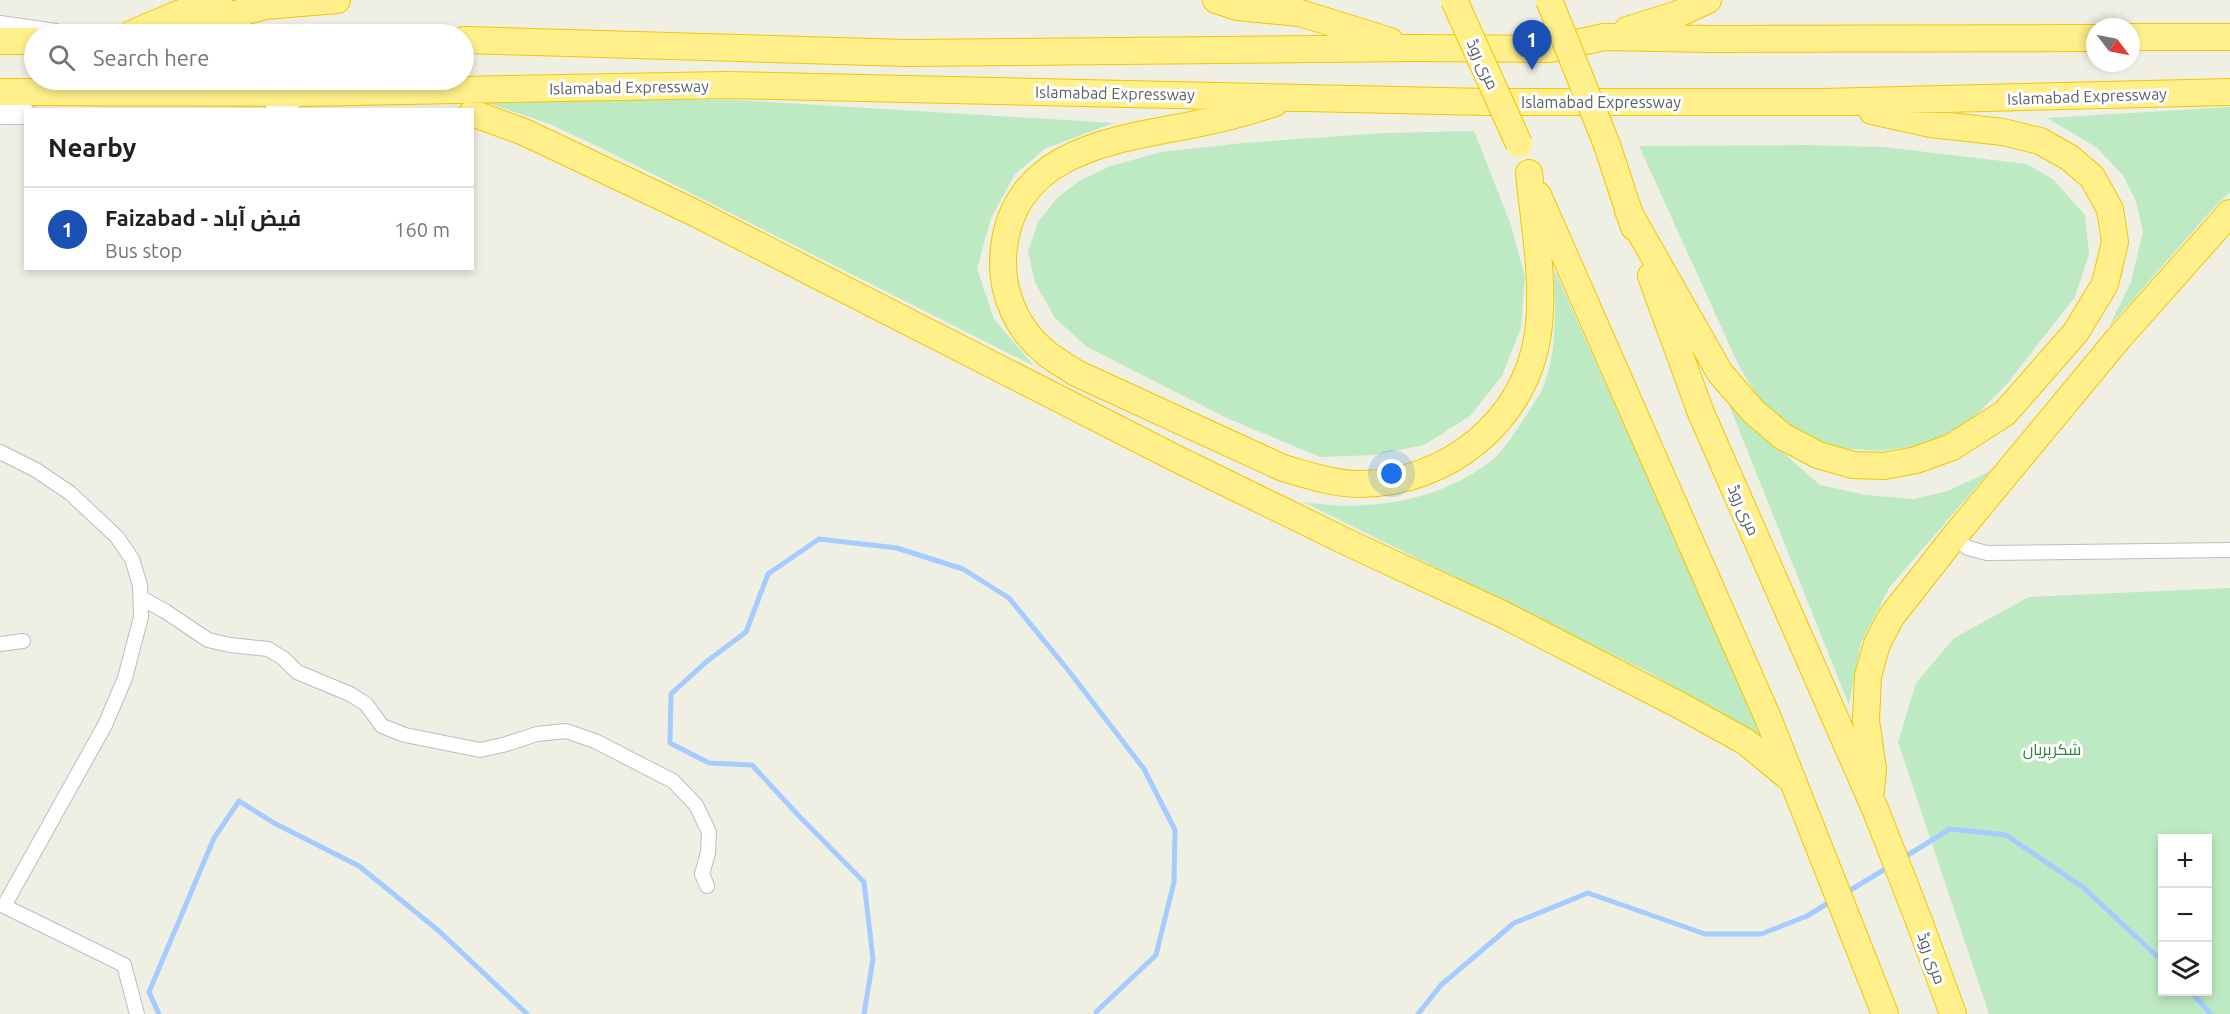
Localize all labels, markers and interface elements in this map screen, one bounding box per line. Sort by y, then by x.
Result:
north arrow [2086,18,2140,72]
pin: 1 [1512,20,1552,70]
search box [24,24,474,90]
street label: مری روڈ [1462,36,1503,93]
icon: search [45,41,78,74]
text: Search here [93,45,209,70]
street label: Islamabad Expressway [549,77,709,97]
street label: Islamabad Expressway [1035,83,1195,103]
street label: Islamabad Expressway [2007,84,2167,108]
street label: Islamabad Expressway [1521,93,1681,111]
text: Nearby [48,133,136,162]
text: Faizabad - فیض آباد [105,205,301,230]
text: 1 [62,218,73,241]
text: 160 m [394,218,450,241]
text: Bus stop [105,239,182,262]
your location [1377,459,1406,488]
street label: مری روڈ [1723,482,1763,539]
park label: شکرپریاں [2023,740,2081,761]
map controls [2158,834,2212,996]
button: + [2158,834,2212,888]
button: − [2158,888,2212,942]
street label: مری روڈ [1912,930,1950,987]
button: layers [2158,942,2212,996]

